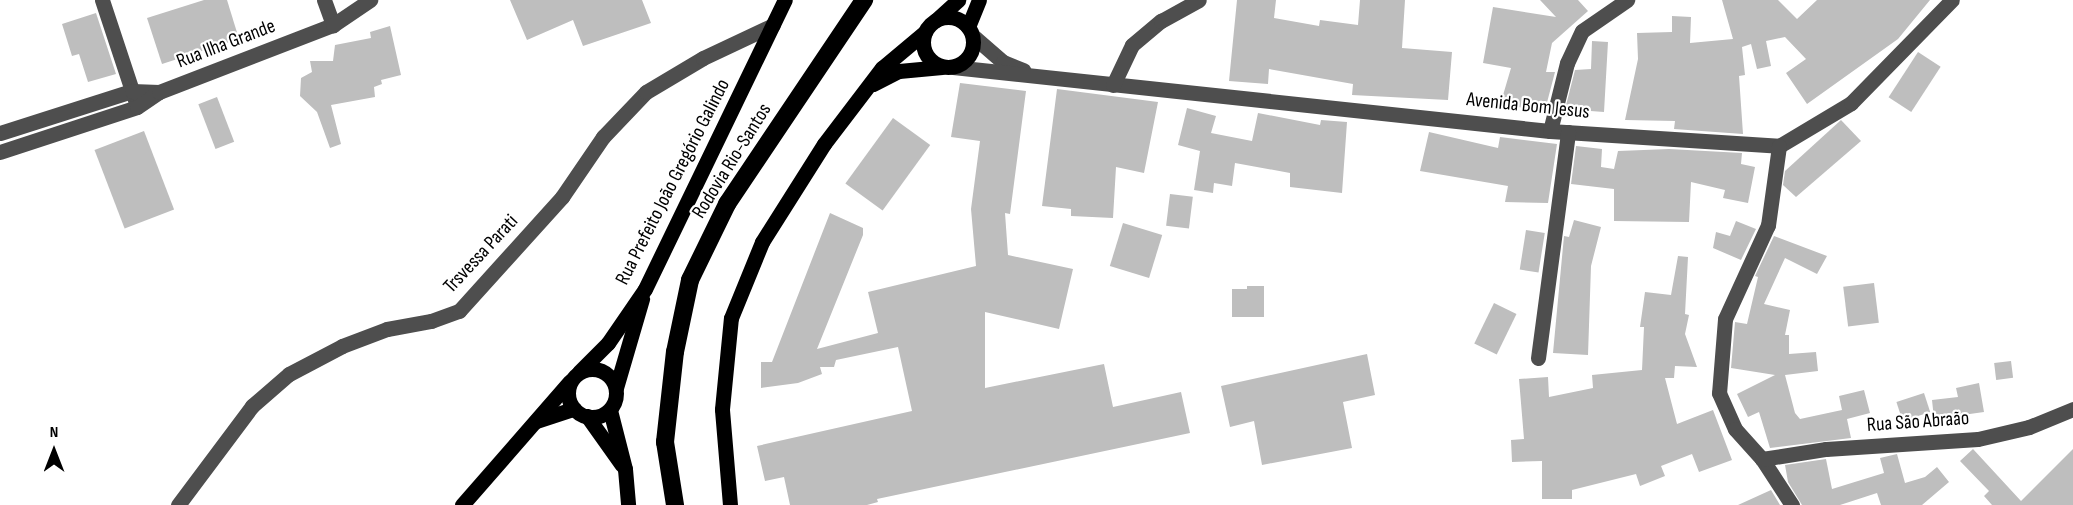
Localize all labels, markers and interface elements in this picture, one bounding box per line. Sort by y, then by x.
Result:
street label: Rua Ilha Grande [173,14,279,74]
street label: Rua Prefeito João Gregório Galindo [611,75,735,289]
street label: Avenida Bom Jesus [1465,88,1591,124]
street label: Rodovia Rio-Santos [687,99,777,223]
street label: Trsvessa Parati [439,210,523,298]
street label: Rua São Abraão [1866,406,1970,438]
north arrow [24,421,84,481]
text: N [50,423,58,442]

